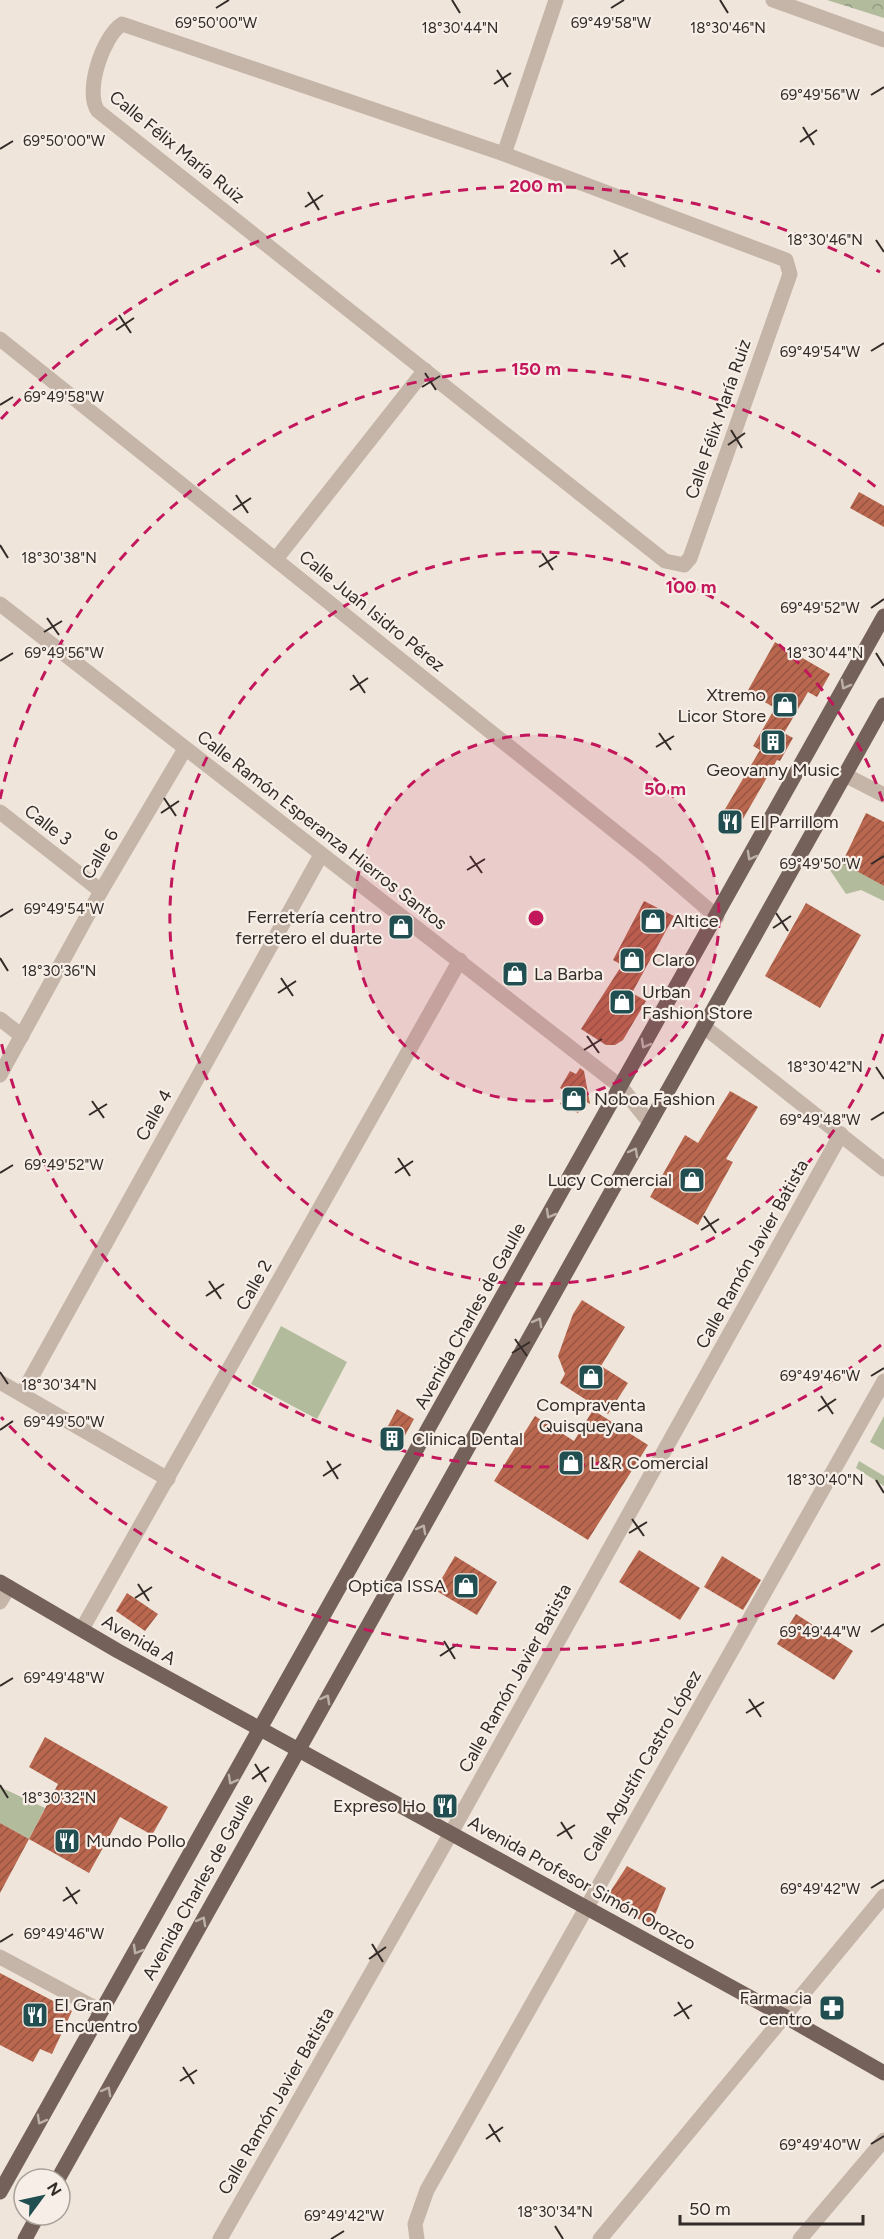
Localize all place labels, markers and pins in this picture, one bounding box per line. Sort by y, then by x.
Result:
place label: Xtremo Licor Store [678,684,766,727]
shop icon: Xtremo Licor Store [770,690,800,720]
building icon: Geovanny Music [758,727,788,757]
place label: Geovanny Music [706,759,840,781]
restaurant icon: El Parrillom [715,807,745,837]
place label: El Parrillom [750,811,839,833]
place label: Ferretería centro ferretero el duarte [235,906,382,949]
shop icon: Altice [638,906,668,936]
centre of rings [526,908,546,928]
place label: Altice [672,910,719,932]
shop icon: Ferretería centro ferretero el duarte [386,912,416,942]
shop icon: Claro [617,945,647,975]
place label: Claro [652,949,695,971]
shop icon: La Barba [500,959,530,989]
place label: La Barba [534,963,603,985]
place label: Urban Fashion Store [642,981,753,1024]
shop icon: Urban Fashion Store [607,987,637,1017]
shop icon: Noboa Fashion [559,1084,589,1114]
place label: Noboa Fashion [594,1088,715,1110]
shop icon: Lucy Comercial [677,1165,707,1195]
place label: Lucy Comercial [547,1169,672,1191]
shop icon: Compraventa Quisqueyana [576,1362,606,1392]
place label: Compraventa Quisqueyana [536,1394,646,1437]
building icon: Clinica Dental [377,1424,407,1454]
place label: Clinica Dental [412,1428,523,1450]
shop icon: L&R Comercial [556,1448,586,1478]
place label: L&R Comercial [590,1452,708,1474]
shop icon: Optica ISSA [451,1571,481,1601]
place label: Optica ISSA [348,1575,446,1597]
restaurant icon: Expreso Ho [430,1791,460,1821]
place label: Expreso Ho [333,1795,426,1817]
restaurant icon: Mundo Pollo [52,1826,82,1856]
place label: Mundo Pollo [86,1830,186,1852]
place label: Farmacia centro [739,1987,812,2030]
pharmacy icon: Farmacia centro [817,1993,847,2023]
place label: El Gran Encuentro [54,1994,138,2037]
restaurant icon: El Gran Encuentro [20,2000,50,2030]

